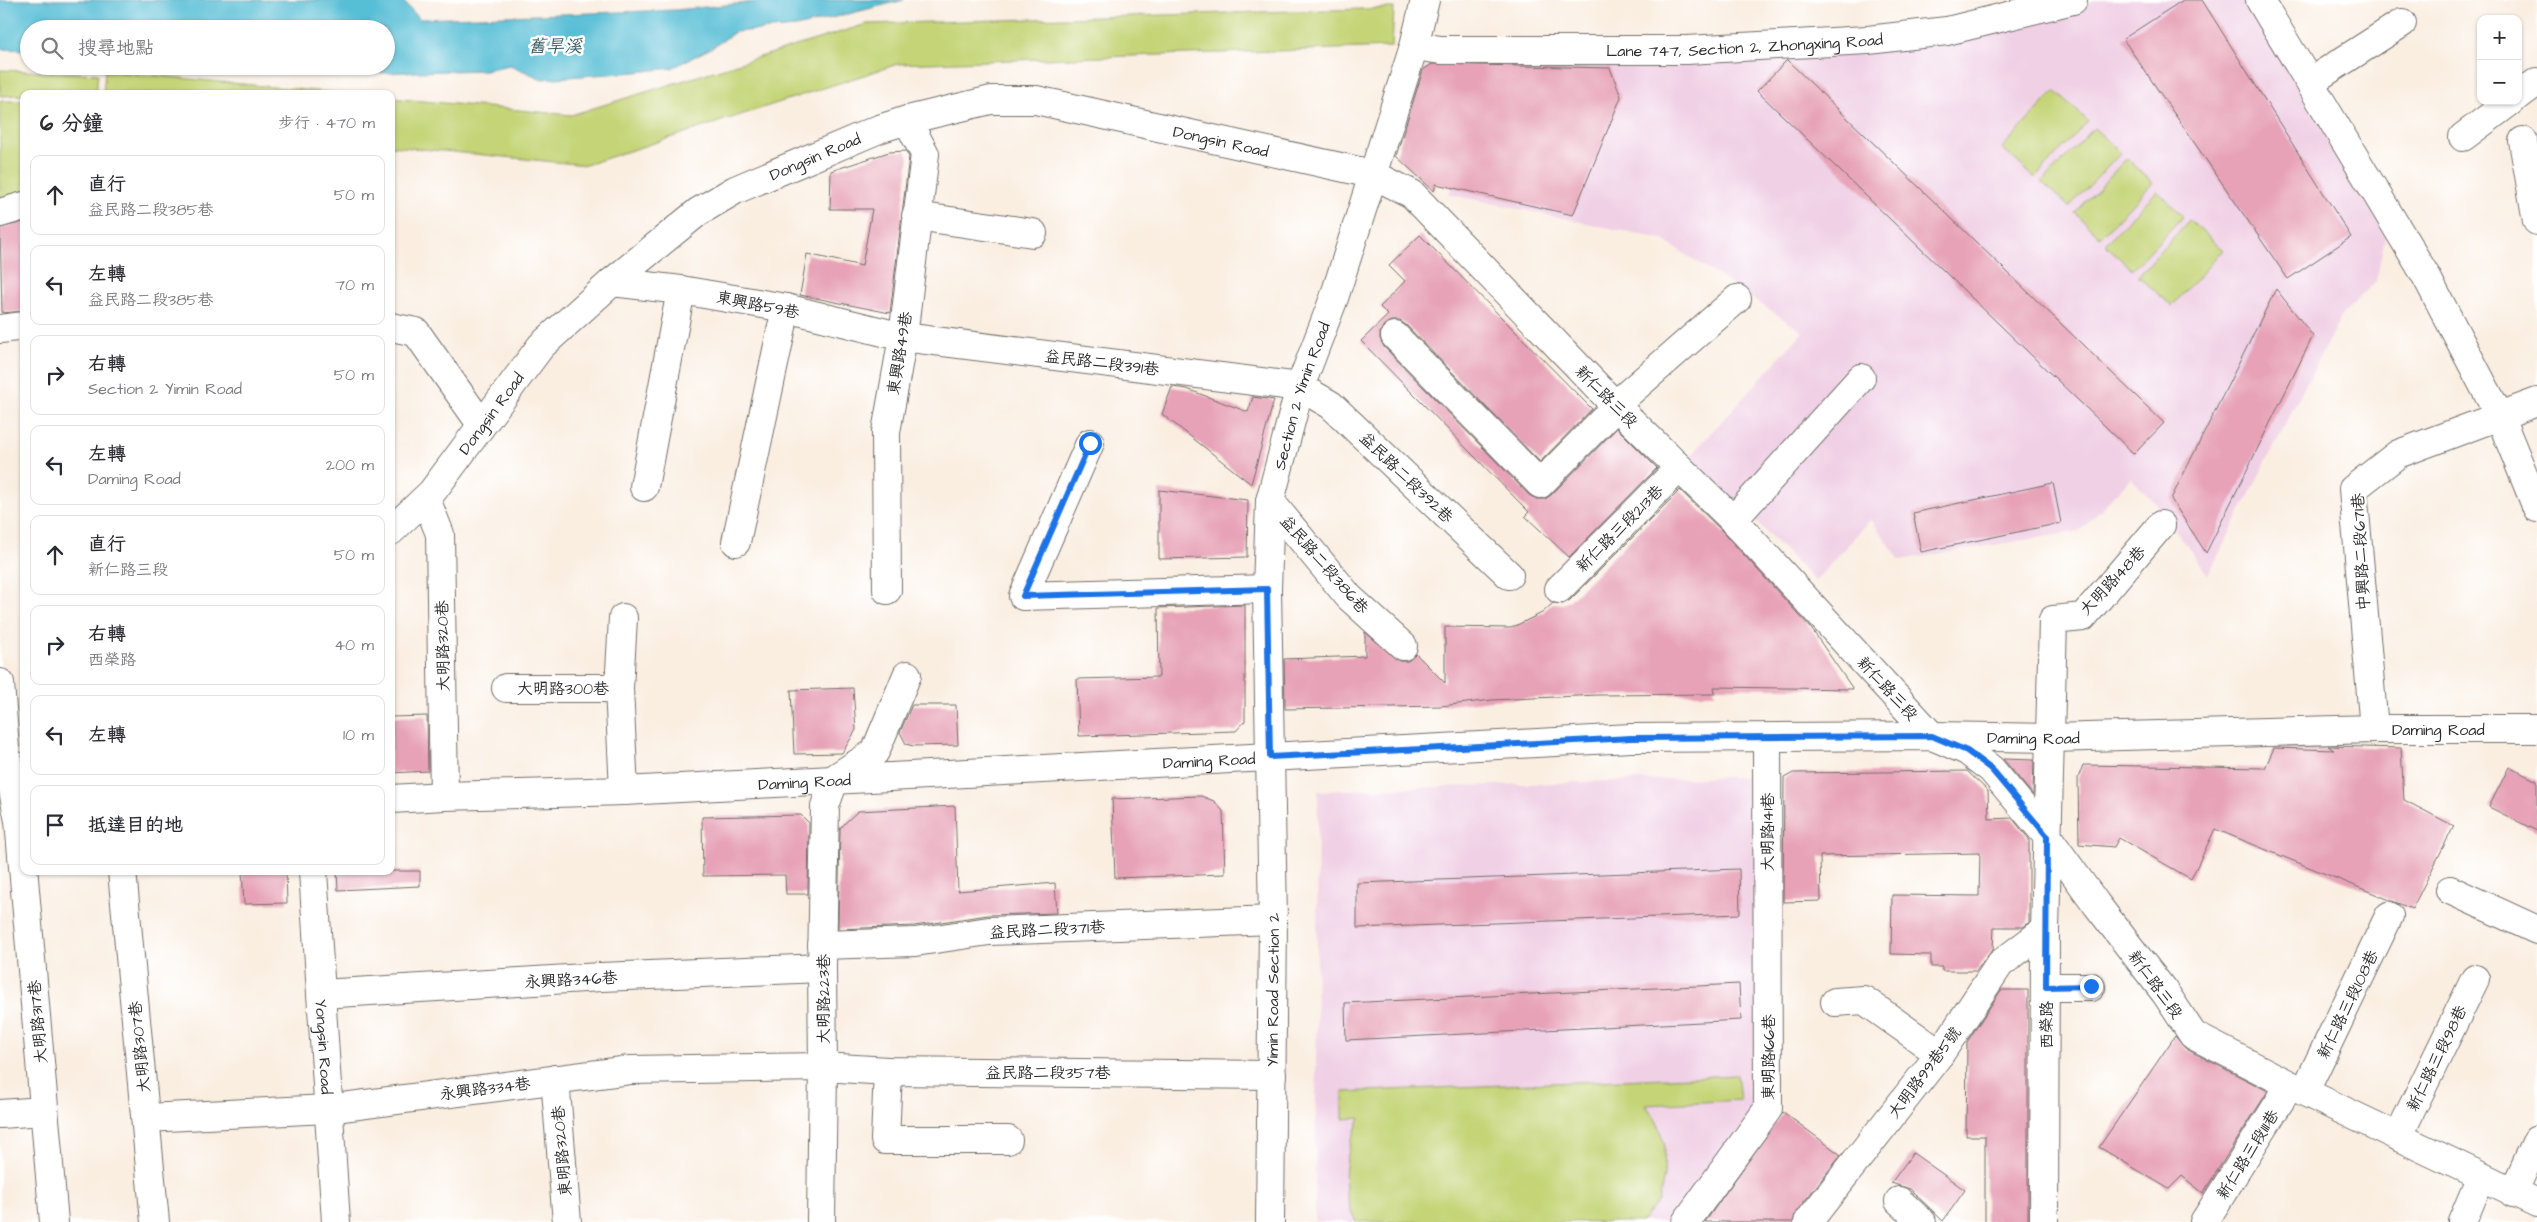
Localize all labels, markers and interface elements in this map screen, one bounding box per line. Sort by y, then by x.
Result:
map controls [2477,15,2522,105]
button: + [2477,15,2522,60]
search box [20,20,395,75]
street label: Lane 747, Section 2, Zhongxing Road [1606,28,1884,62]
icon: search [38,34,66,62]
water label: 舊旱溪 [528,34,583,59]
text: 搜尋地點 [78,35,154,62]
button: − [2477,60,2522,105]
text: 6 分鐘 [40,109,104,138]
text: 步行 · 470 m [278,112,375,134]
street label: Dongsin Road [1171,121,1271,163]
street label: Dongsin Road [766,128,864,186]
text: 直行 [88,171,126,198]
icon: ahead [41,181,69,209]
text: 50 m [334,184,374,206]
text: 益民路二段385巷 [88,199,214,221]
text: 左轉 [88,261,126,288]
icon: left [41,271,69,299]
text: 70 m [335,274,374,296]
street label: 東興路59巷 [714,286,801,324]
text: 益民路二段385巷 [88,289,214,311]
street label: 東興路49巷 [883,310,917,396]
street label: Section 2 Yimin Road [1269,319,1336,472]
street label: 益民路二段391巷 [1043,345,1160,381]
text: 右轉 [88,351,126,378]
icon: right [41,361,69,389]
street label: 新仁路三段 [1570,361,1642,433]
text: 50 m [334,364,374,386]
street label: Dongsin Road [454,368,530,459]
text: Section 2 Yimin Road [88,378,242,400]
street label: 益民路二段392巷 [1355,427,1458,528]
route start [1079,432,1102,455]
text: 左轉 [88,441,126,468]
icon: left [41,451,69,479]
text: 200 m [326,454,374,476]
text: Daming Road [88,468,181,490]
street label: 新仁路三段213巷 [1571,480,1668,577]
street label: 中興路二段671巷 [2347,492,2375,611]
street label: 益民路二段386巷 [1275,510,1373,619]
text: 直行 [88,531,126,558]
icon: ahead [41,541,69,569]
street label: 大明路148巷 [2075,541,2151,620]
text: 50 m [334,544,374,566]
text: 新仁路三段 [88,559,168,581]
street label: 大明路320巷 [431,600,455,692]
text: 右轉 [88,621,126,648]
icon: right [41,631,69,659]
text: 40 m [334,634,374,656]
text: 西榮路 [88,649,136,671]
street label: 新仁路三段 [1852,652,1923,725]
street label: 大明路300巷 [517,678,609,700]
street label: Daming Road [2392,719,2485,742]
icon: left [41,721,69,749]
text: 左轉 [88,722,126,749]
text: 10 m [343,724,374,746]
street label: Daming Road [1987,727,2080,751]
street label: Daming Road [1162,748,1256,775]
street label: Daming Road [758,769,852,796]
street label: 大明路141巷 [1757,793,1779,872]
icon: arrive [41,811,69,839]
text: 抵達目的地 [88,812,183,839]
street label: Yimin Road Section 2 [1262,913,1285,1067]
street label: 益民路二段371巷 [989,916,1106,944]
street label: 新仁路三段 [2123,946,2188,1023]
street label: 新仁路三段108巷 [2312,946,2384,1063]
street label: 大明路223巷 [813,954,835,1044]
street label: 永興路346巷 [524,967,618,993]
route end [2080,975,2103,998]
street label: 大明路317巷 [23,979,53,1065]
street label: Yongsin Road [309,998,338,1095]
street label: 大明路307巷 [124,1000,156,1094]
street label: 西榮路 [2036,1001,2058,1049]
street label: 新仁路三段98巷 [2402,1002,2472,1115]
street label: 東明路166巷 [1758,1014,1780,1100]
street label: 大明路99巷5號 [1883,1022,1967,1123]
street label: 益民路二段357巷 [985,1062,1111,1084]
street label: 永興路334巷 [439,1073,532,1105]
street label: 東明路320巷 [547,1104,577,1197]
street label: 新仁路三段111巷 [2211,1105,2284,1204]

